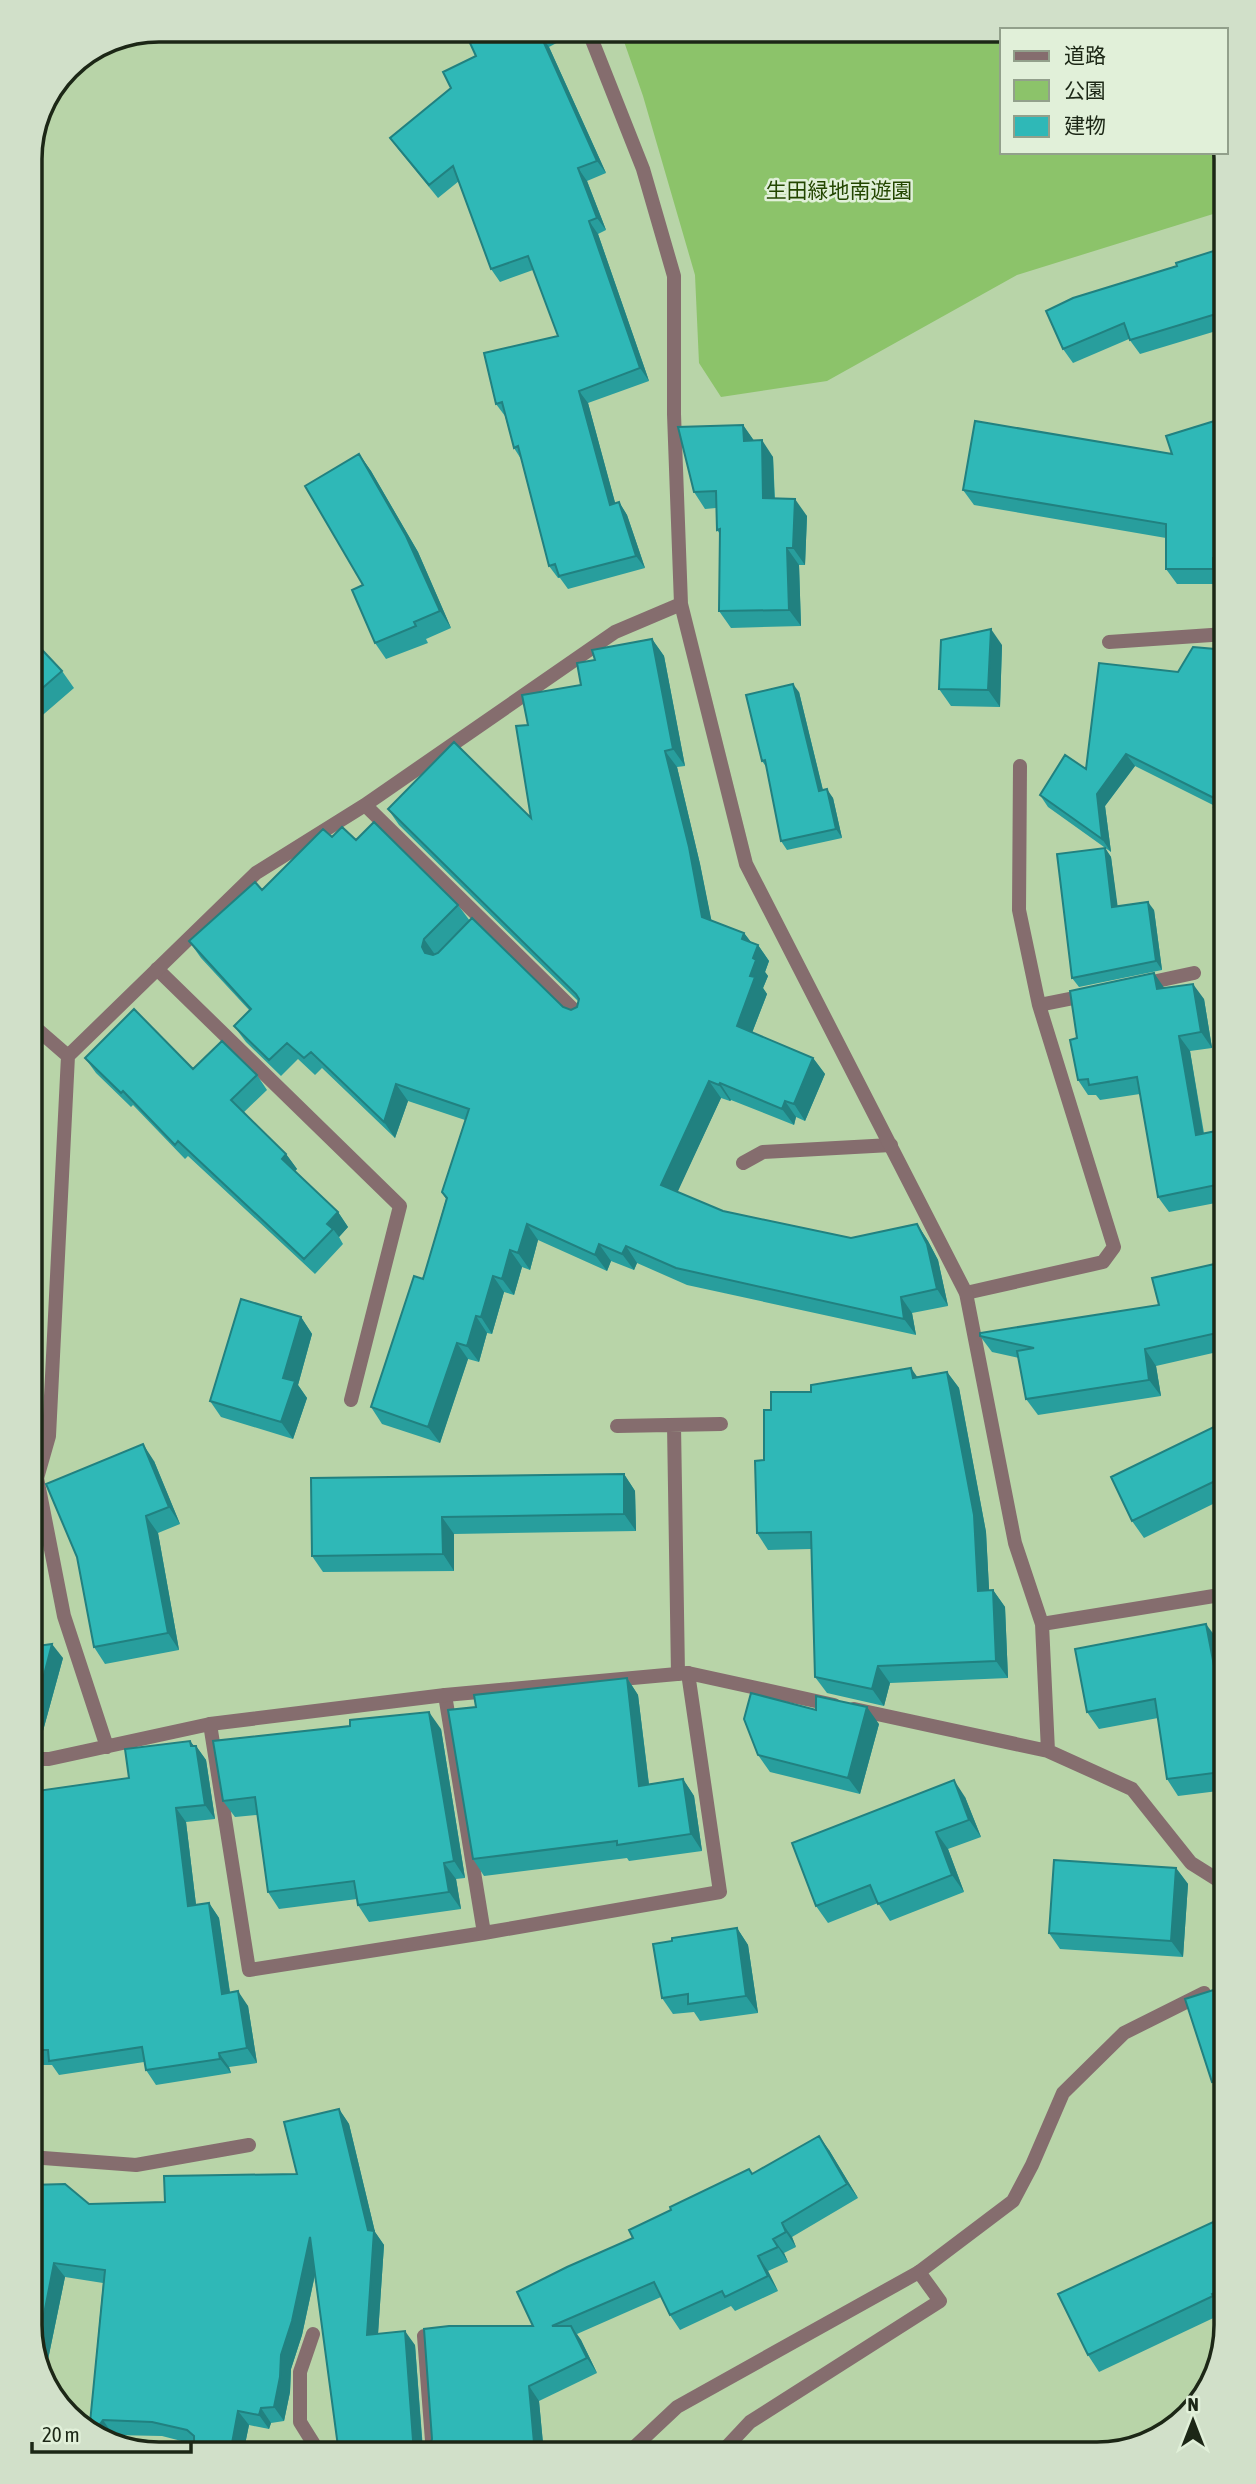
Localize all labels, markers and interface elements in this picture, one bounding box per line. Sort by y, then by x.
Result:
legend [1000,28,1228,154]
text: 道路 [1064,43,1106,67]
text: 公園 [1064,78,1106,102]
text: 建物 [1064,113,1106,137]
park label: 生田緑地南遊園 [766,178,913,202]
north arrow [1158,2386,1228,2456]
text: N [1187,2393,1199,2415]
scale bar [32,2410,191,2454]
text: 20 m [42,2422,80,2446]

